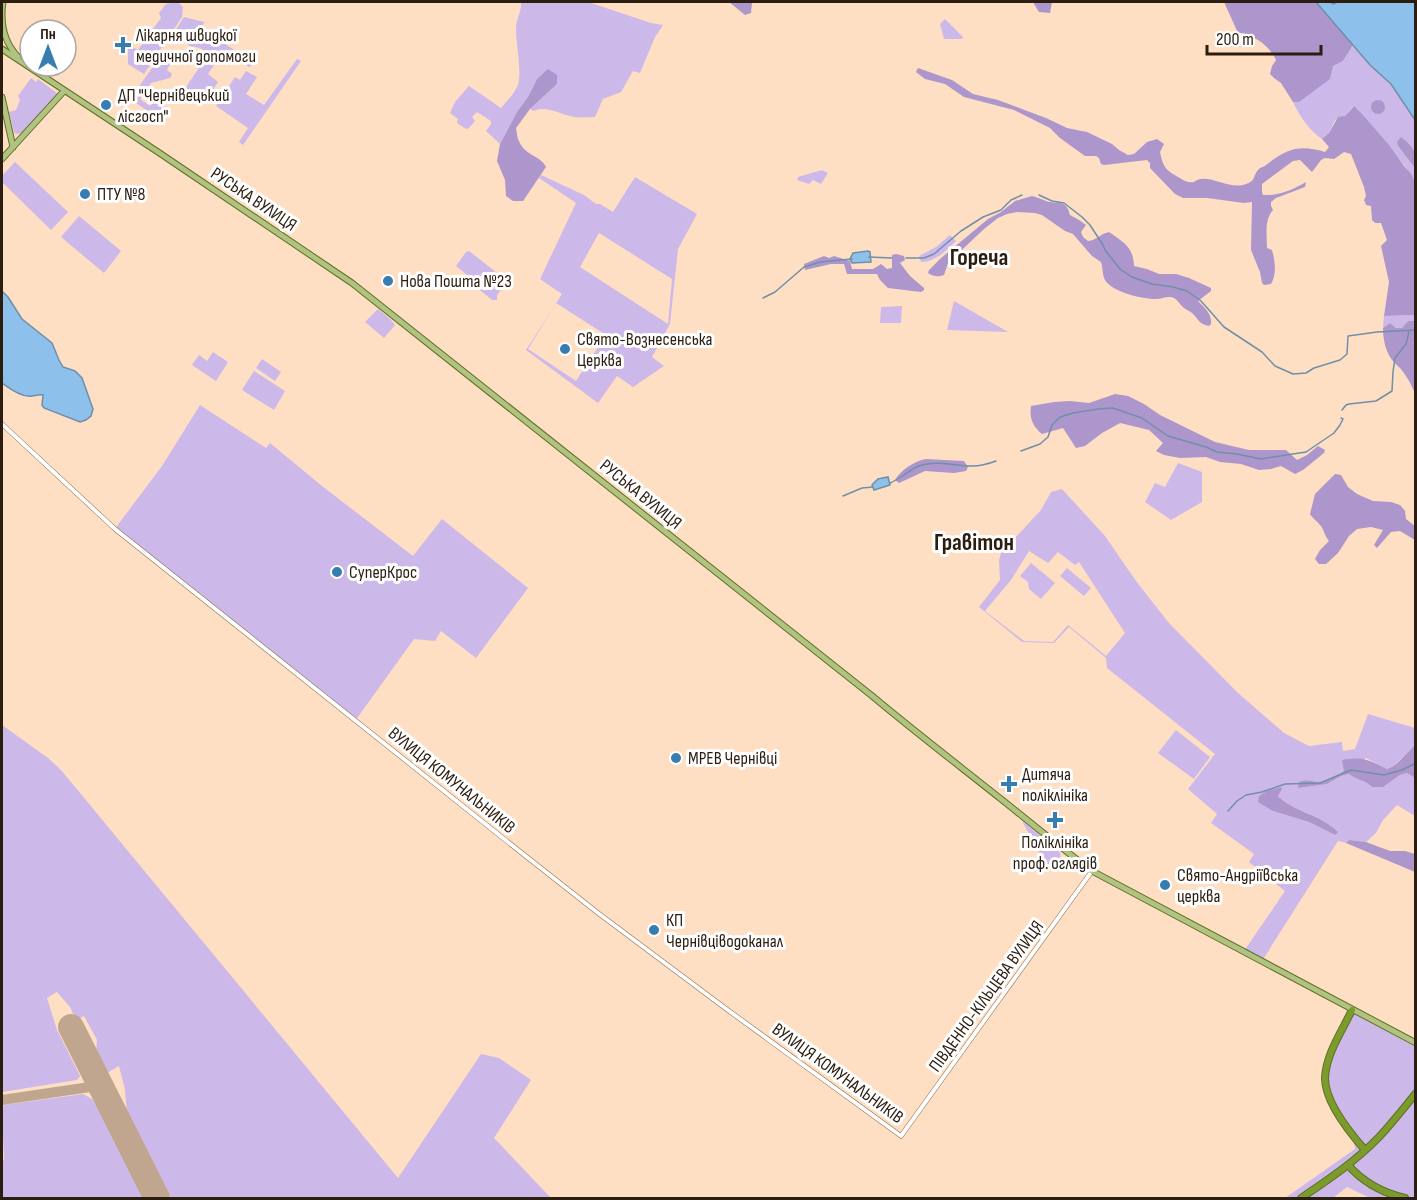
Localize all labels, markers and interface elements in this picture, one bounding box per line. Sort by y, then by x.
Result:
north arrow [18,18,78,78]
scale bar [1207,18,1321,56]
text: Пн [40,25,56,44]
place label: Лікарня швидкої медичної допомоги [135,25,256,67]
text: 200 m [1216,29,1254,50]
marker: Лікарня швидкої медичної допомоги [114,36,132,54]
place label: ДП "Чернівецький лісгосп" [118,85,229,127]
marker: ДП "Чернівецький лісгосп" [99,98,113,112]
street label: РУСЬКА ВУЛИЦЯ [207,163,301,236]
place label: ПТУ №8 [97,184,145,205]
marker: ПТУ №8 [78,187,92,201]
district label: Гореча [950,243,1008,272]
place label: Нова Пошта №23 [400,271,512,292]
marker: Нова Пошта №23 [381,274,395,288]
place label: Свято-Вознесенська Церква [577,329,713,371]
marker: Свято-Вознесенська Церква [558,342,572,356]
street label: РУСЬКА ВУЛИЦЯ [596,455,686,534]
district label: Гравітон [934,528,1014,557]
place label: СуперКрос [349,562,417,583]
marker: СуперКрос [330,565,344,579]
street label: ВУЛИЦЯ КОМУНАЛЬНИКІВ [384,723,519,838]
place label: МРЕВ Чернівці [688,748,777,769]
marker: МРЕВ Чернівці [669,751,683,765]
place label: Дитяча поліклініка [1022,764,1088,806]
marker: Дитяча поліклініка [1000,775,1018,793]
marker: Поліклініка проф. оглядів [1046,811,1064,829]
place label: Поліклініка проф. оглядів [1013,832,1097,874]
place label: Свято-Андріївська церква [1177,865,1298,907]
marker: Свято-Андріївська церква [1158,878,1172,892]
place label: КП Чернівціводоканал [666,910,784,952]
street label: ПІВДЕННО-КІЛЬЦЕВА ВУЛИЦЯ [925,917,1048,1076]
marker: КП Чернівціводоканал [647,923,661,937]
street label: ВУЛИЦЯ КОМУНАЛЬНИКІВ [768,1019,907,1128]

